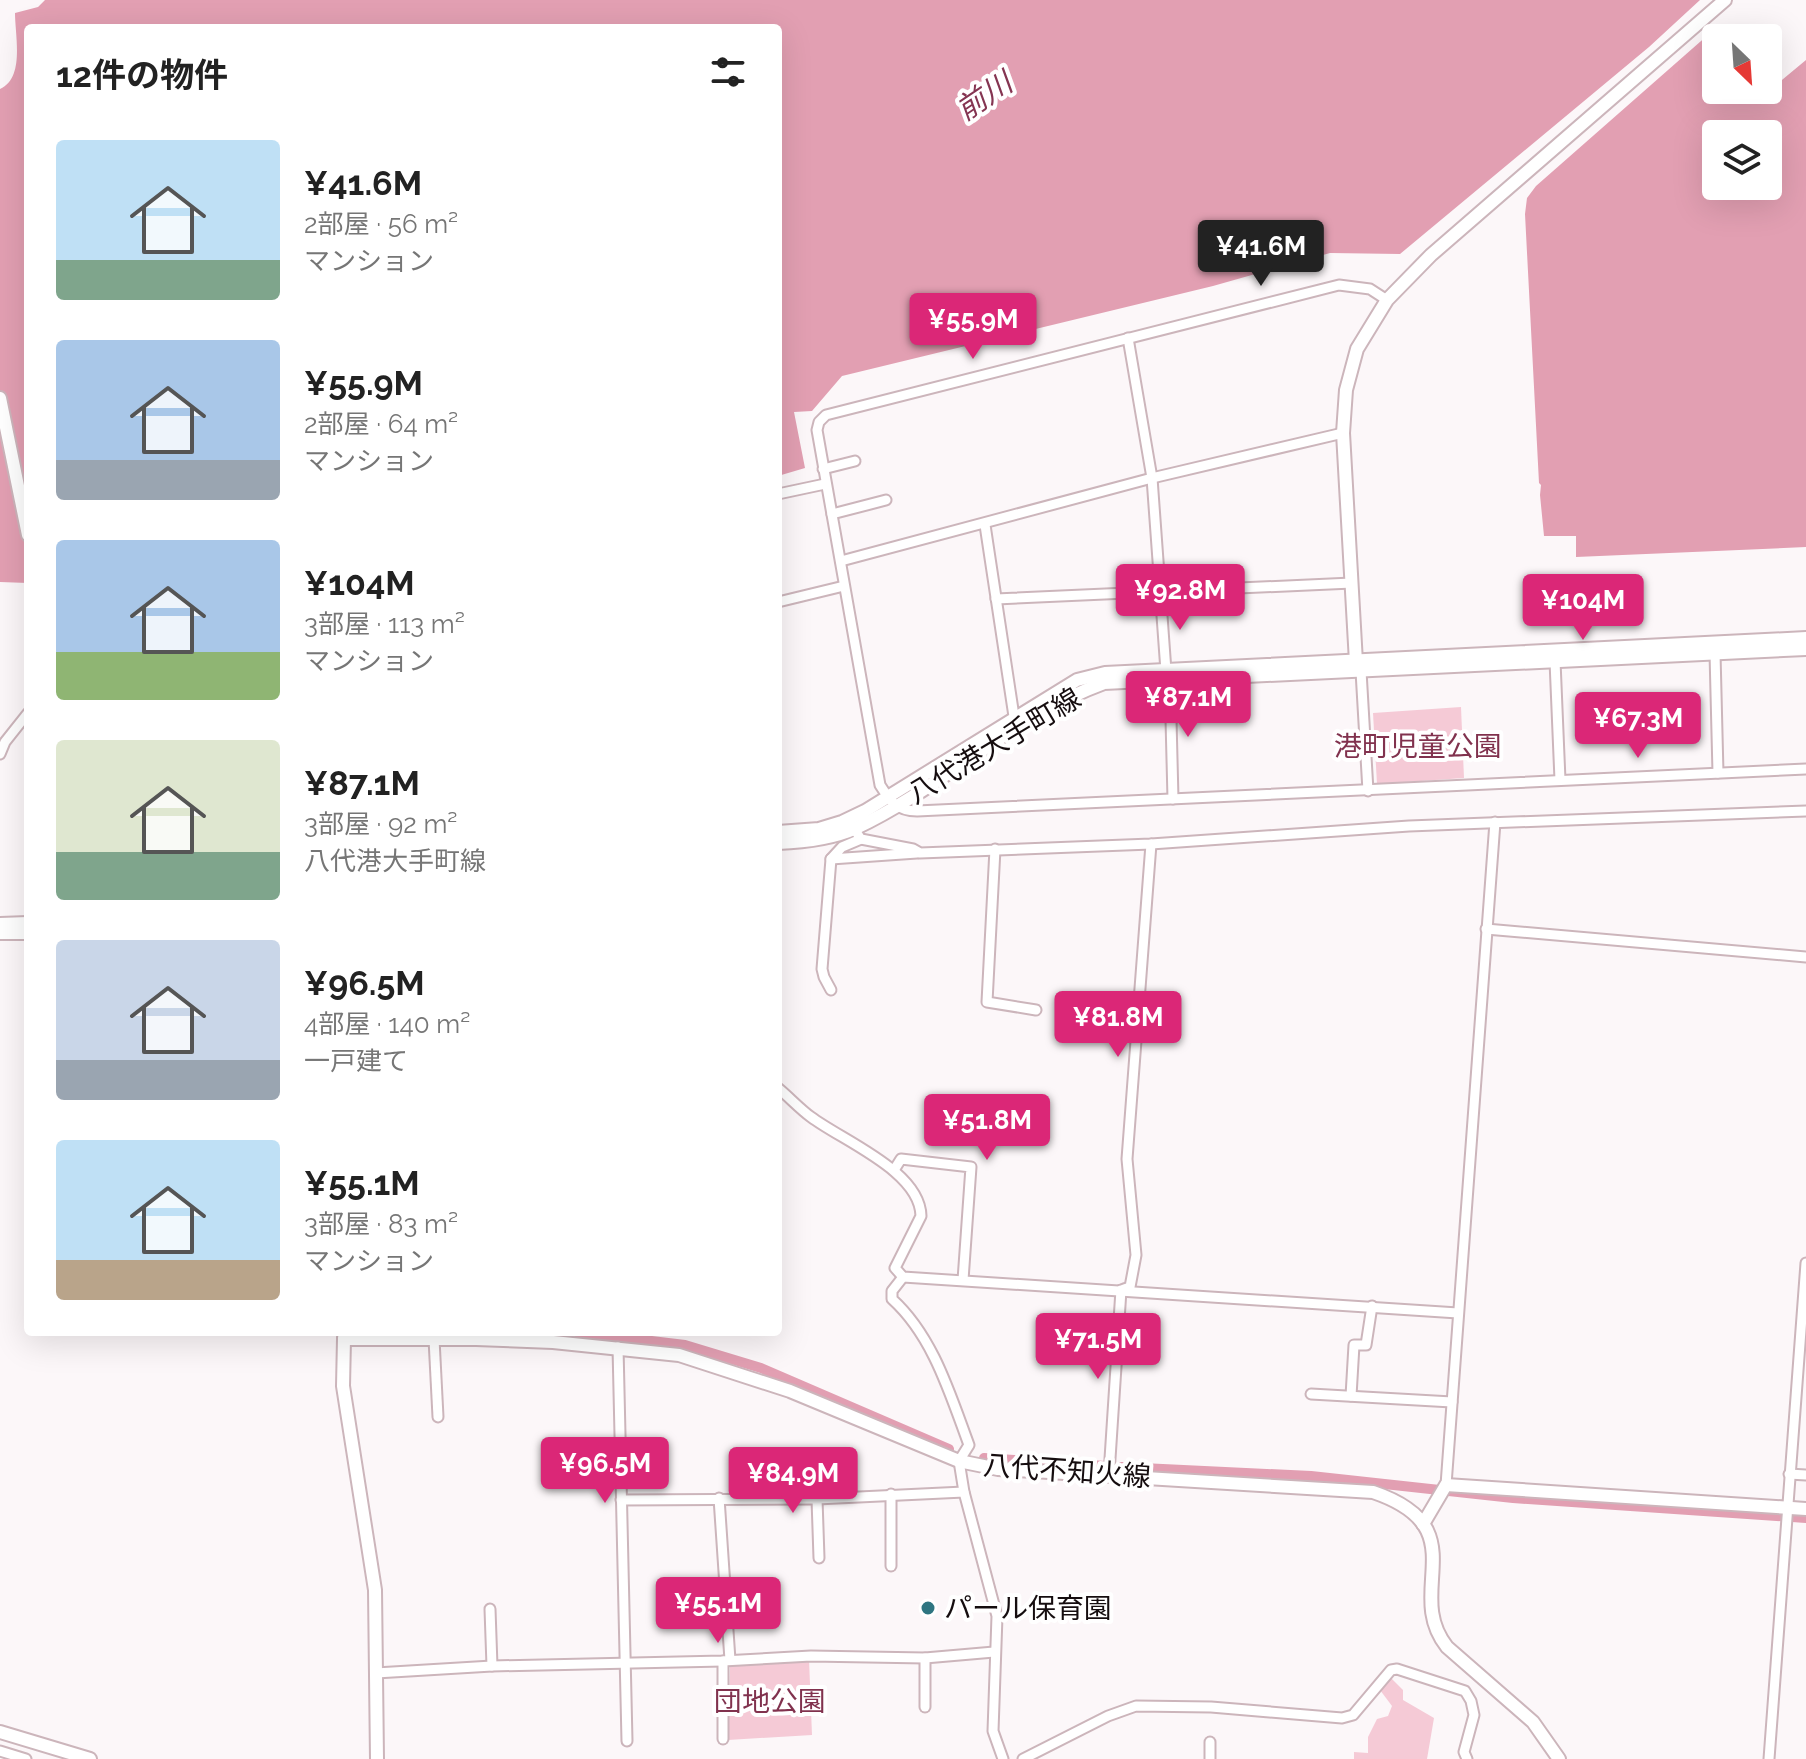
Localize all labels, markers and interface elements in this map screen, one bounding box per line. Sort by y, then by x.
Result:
north arrow [1702,24,1782,104]
map controls [1702,24,1782,200]
icon: filters [706,50,750,94]
text: 12件の物件 [56,55,228,95]
water label: 前川 [949,63,1021,127]
button: layers [1702,120,1782,200]
text: ¥41.6M [304,163,422,203]
icon: home [120,172,216,268]
text: 2部屋 · 56 m² [304,209,458,239]
pin: ¥41.6M [1196,220,1326,288]
text: ¥41.6M [1216,231,1306,261]
text: マンション [304,246,434,276]
pin: ¥55.9M [908,293,1038,361]
text: ¥55.9M [928,304,1018,334]
text: ¥55.9M [304,363,423,403]
icon: home [120,372,216,468]
text: 2部屋 · 64 m² [304,409,458,439]
text: マンション [304,446,434,476]
text: ¥104M [304,563,415,603]
pin: ¥92.8M [1115,564,1245,632]
icon: home [120,572,216,668]
pin: ¥104M [1527,574,1639,642]
text: ¥92.8M [1134,575,1226,605]
text: ¥104M [1541,585,1625,615]
text: 3部屋 · 113 m² [304,609,465,639]
text: マンション [304,646,434,676]
pin: ¥87.1M [1123,671,1253,739]
street label: 八代港大手町線 [901,681,1087,811]
text: ¥87.1M [1144,682,1232,712]
pin: ¥67.3M [1573,692,1703,760]
text: ¥67.3M [1593,703,1683,733]
park label: 港町児童公園 [1334,730,1502,763]
text: ¥87.1M [304,763,420,803]
icon: home [120,772,216,868]
text: 3部屋 · 92 m² [304,809,457,839]
text: 八代港大手町線 [304,846,486,876]
text: ¥96.5M [304,963,425,1003]
icon: home [120,972,216,1068]
pin: ¥81.8M [1053,991,1183,1059]
text: ¥81.8M [1072,1002,1164,1032]
text: 4部屋 · 140 m² [304,1009,470,1039]
text: 一戸建て [304,1046,408,1076]
pin: ¥51.8M [922,1094,1052,1162]
text: ¥51.8M [942,1105,1032,1135]
text: ¥55.1M [304,1163,420,1203]
icon: home [120,1172,216,1268]
text: 3部屋 · 83 m² [304,1209,458,1239]
text: マンション [304,1246,434,1276]
pin: ¥71.5M [1033,1313,1163,1381]
text: ¥71.5M [1054,1324,1142,1354]
pin: ¥96.5M [540,1437,670,1505]
pin: ¥84.9M [728,1447,858,1515]
text: ¥96.5M [559,1448,651,1478]
street label: 八代不知火線 [982,1449,1152,1493]
text: ¥84.9M [747,1458,839,1488]
pin: ¥55.1M [653,1577,783,1645]
text: ¥55.1M [674,1588,762,1618]
place label: パール保育園 [944,1592,1112,1625]
marker: パール保育園 [919,1599,937,1617]
park label: 団地公園 [714,1685,826,1718]

